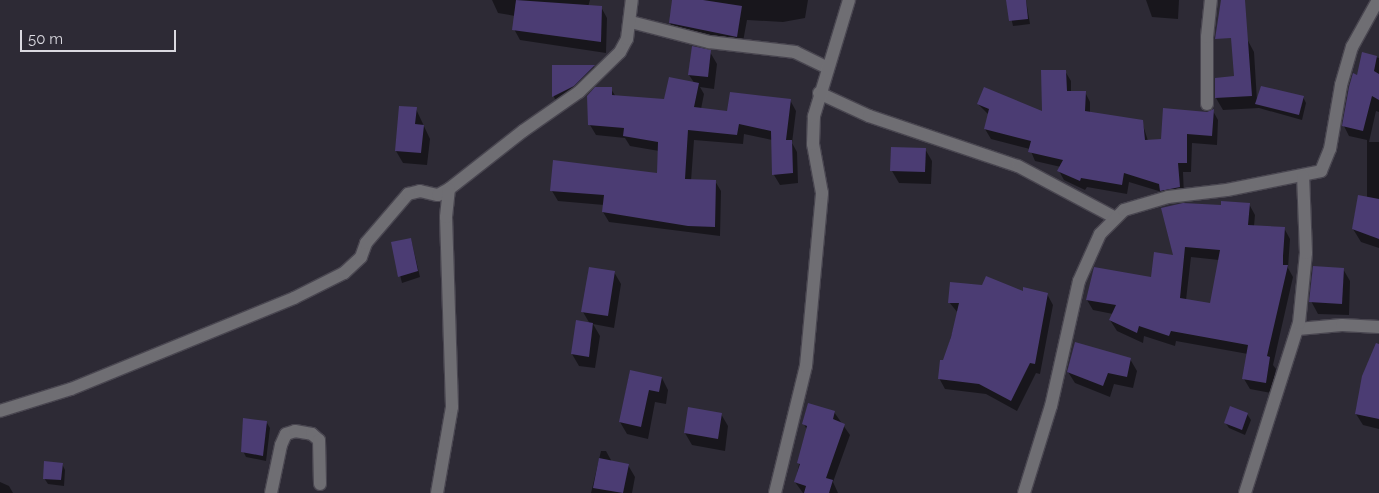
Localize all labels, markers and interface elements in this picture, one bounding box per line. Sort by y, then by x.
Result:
scale bar [22,20,179,52]
text: 50 m [28,30,63,48]

